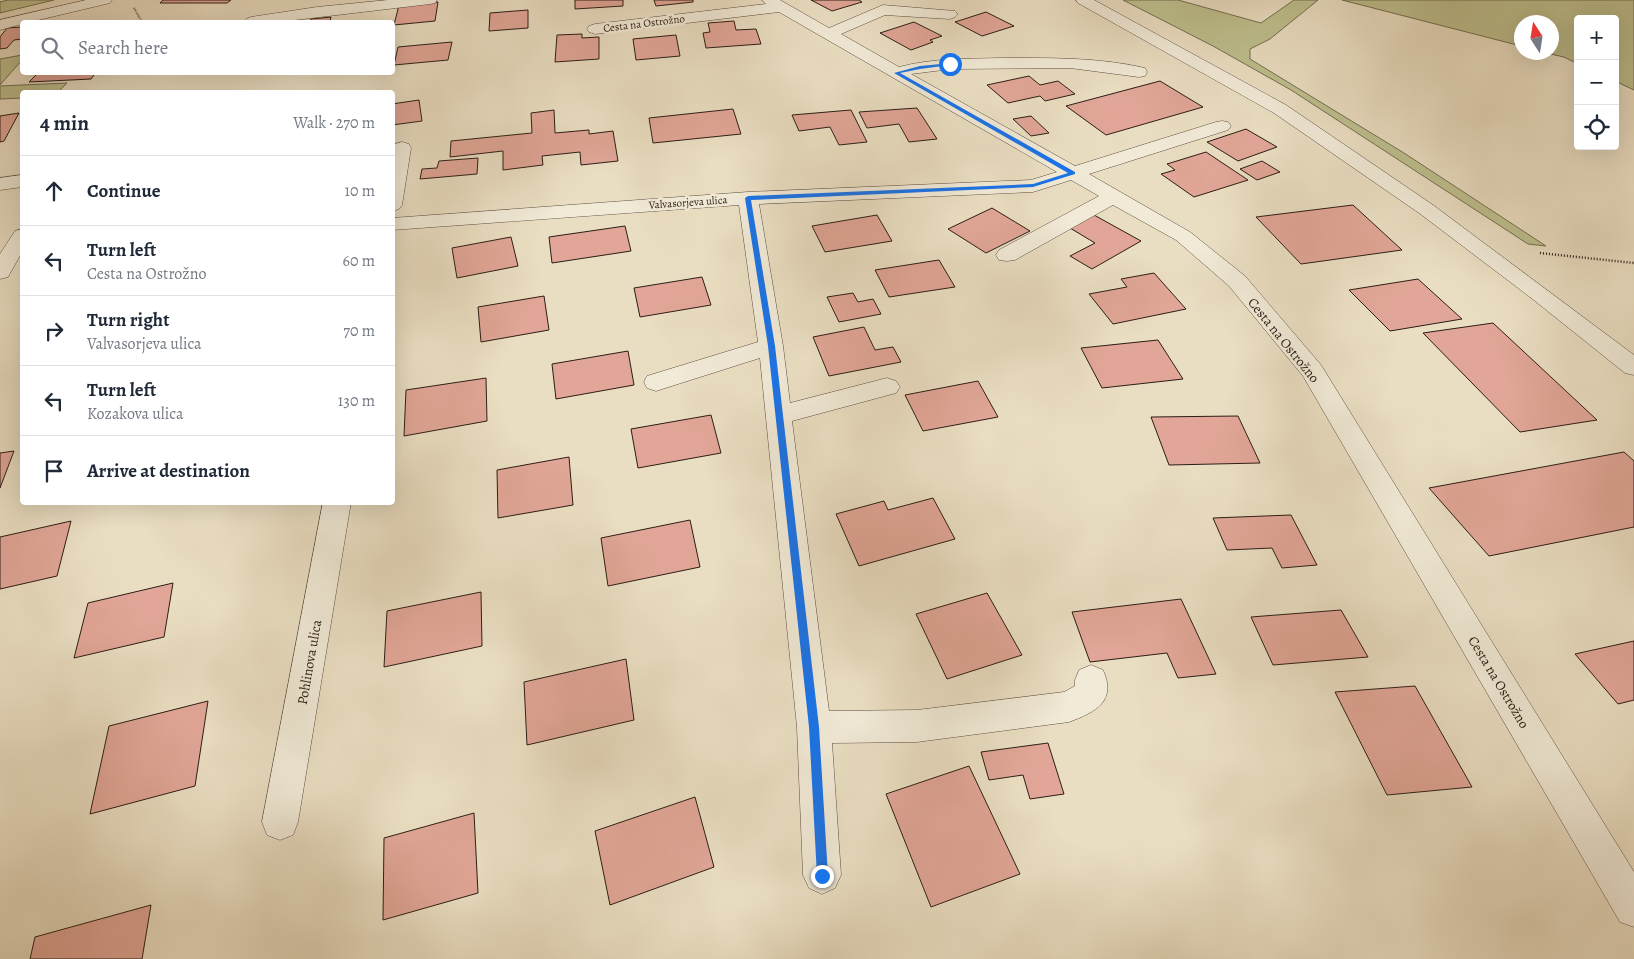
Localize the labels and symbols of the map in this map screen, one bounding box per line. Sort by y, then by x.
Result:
street label: Cesta na Ostrožno [602,11,686,36]
north arrow [1514,15,1559,60]
route start [939,53,962,76]
street label: Valvasorjeva ulica [647,192,729,213]
street label: Cesta na Ostrožno [1243,294,1324,387]
street label: Pohlinova ulica [293,618,326,706]
street label: Cesta na Ostrožno [1464,633,1534,732]
route end [811,865,834,888]

